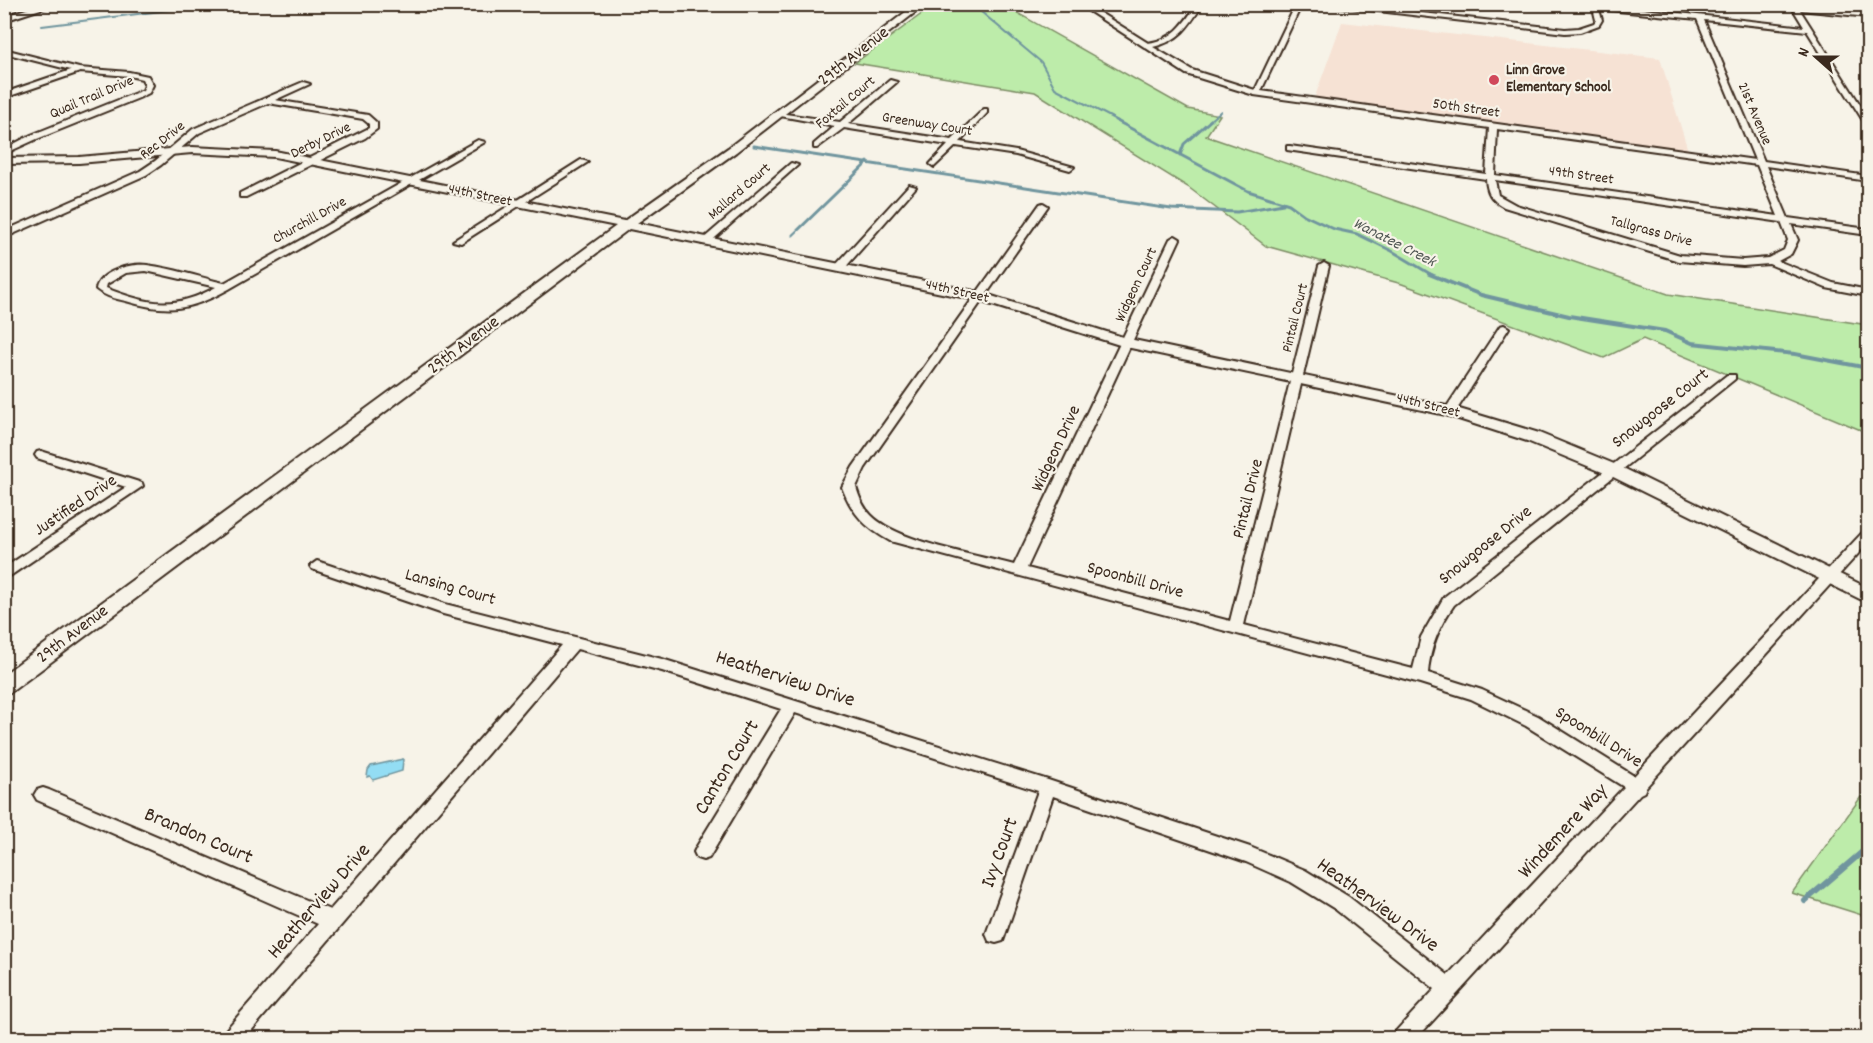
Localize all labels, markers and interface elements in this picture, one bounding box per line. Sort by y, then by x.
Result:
street label: 29th Avenue [813,21,895,93]
north arrow [1786,27,1846,87]
text: N [1792,45,1817,60]
place label: Linn Grove Elementary School [1506,60,1611,99]
street label: Quail Trail Drive [47,70,138,126]
street label: Foxtail Court [811,71,881,135]
marker: Linn Grove Elementary School [1487,73,1501,87]
street label: 21st Avenue [1731,79,1777,149]
street label: 50th Street [1431,93,1501,125]
street label: Greenway Court [880,107,974,143]
street label: Rec Drive [136,116,191,166]
street label: Derby Drive [287,117,355,165]
street label: Mallard Court [703,158,777,226]
street label: 49th Street [1547,161,1615,192]
street label: 44th Street [446,179,514,214]
street label: Churchill Drive [269,191,351,250]
street label: Tallgrass Drive [1607,210,1695,254]
water label: Wanatee Creek [1349,212,1440,274]
street label: Widgeon Court [1110,244,1164,326]
street label: 44th Street [923,274,991,310]
street label: Pintail Court [1277,281,1315,355]
street label: 29th Avenue [423,311,505,381]
street label: Snowgoose Court [1607,363,1715,455]
street label: 44th Street [1394,387,1463,425]
street label: Widgeon Drive [1026,402,1088,496]
street label: Pintail Drive [1227,456,1271,541]
street label: Justified Drive [30,469,123,543]
street label: Snowgoose Drive [1434,500,1538,592]
street label: Spoonbill Drive [1084,556,1186,606]
street label: Lansing Court [402,563,499,613]
street label: 29th Avenue [32,600,114,670]
street label: Heatherview Drive [711,643,859,717]
street label: Spoonbill Drive [1549,701,1647,775]
street label: Canton Court [688,715,768,821]
street label: Windemere Way [1512,777,1616,886]
street label: Brandon Court [139,801,257,873]
street label: Ivy Court [974,813,1028,892]
street label: Heatherview Drive [261,837,379,967]
street label: Heatherview Drive [1310,851,1444,961]

